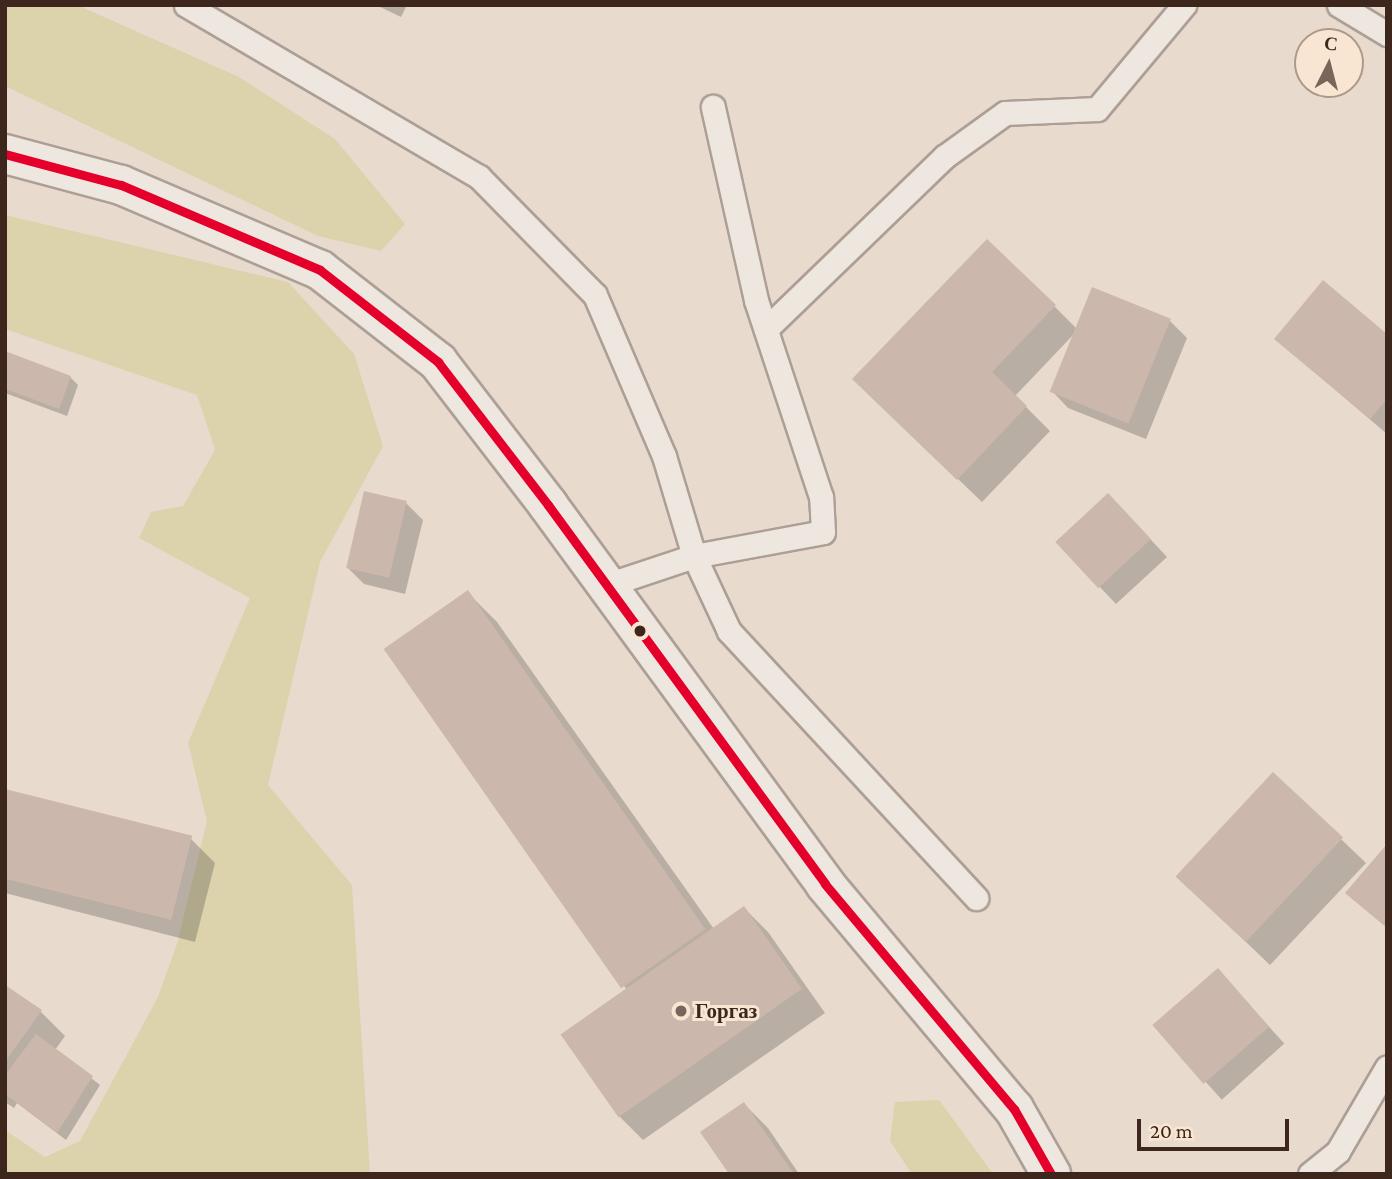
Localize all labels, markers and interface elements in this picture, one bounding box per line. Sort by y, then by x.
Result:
north arrow [1294,28,1364,98]
text: С [1323,32,1339,55]
unlabelled marker [633,624,647,638]
place label: Горгаз [695,998,757,1024]
marker: Горгаз [673,1003,689,1019]
scale bar [1140,1106,1292,1150]
text: 20 m [1150,1119,1193,1143]

